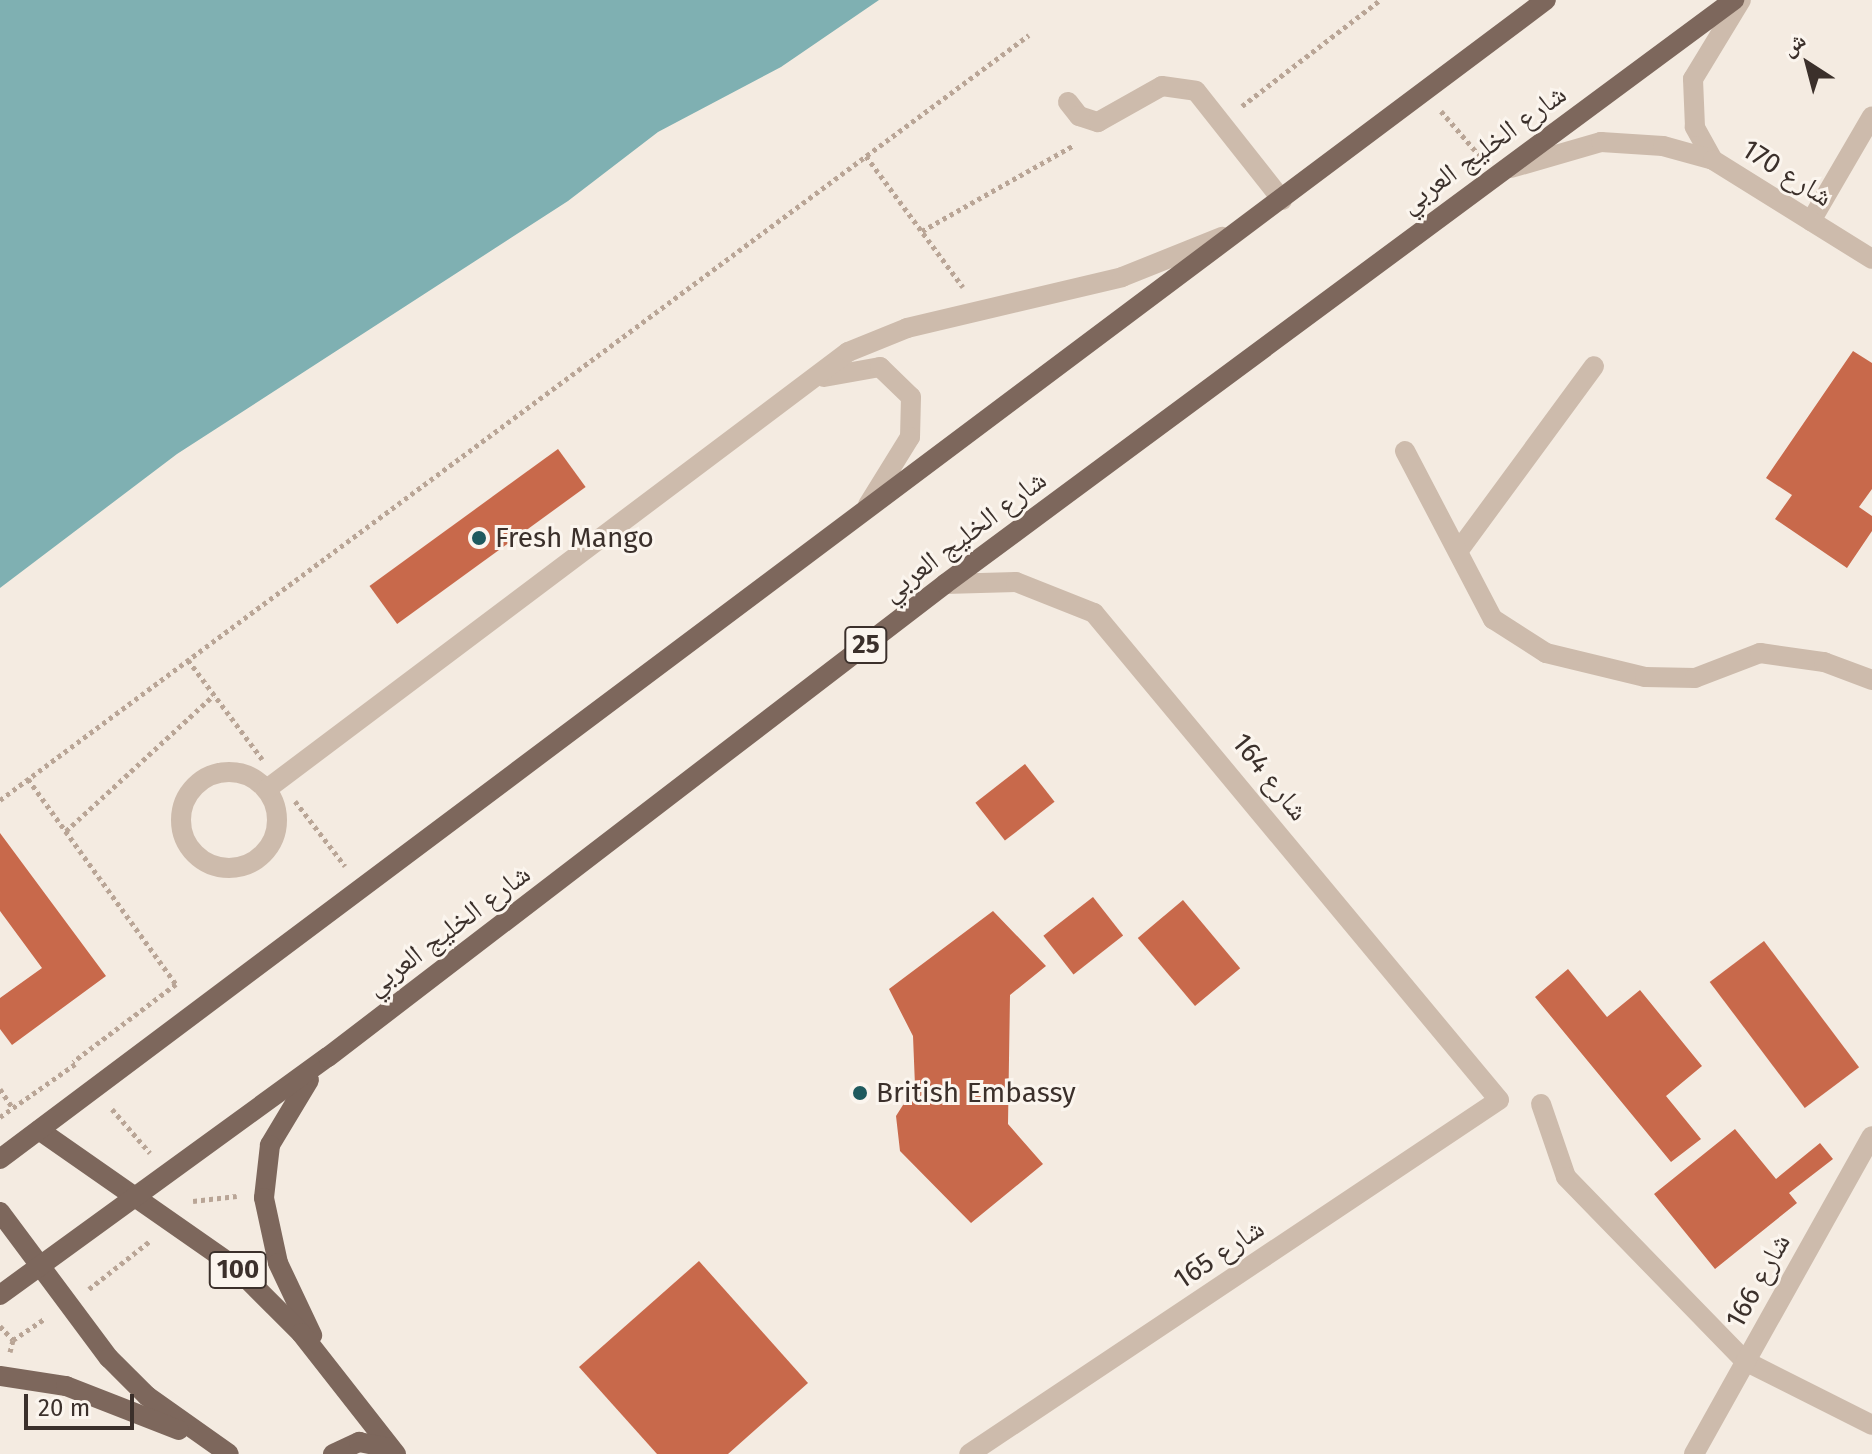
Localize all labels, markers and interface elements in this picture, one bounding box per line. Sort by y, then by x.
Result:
north arrow [1768,24,1848,104]
text: ش [1776,26,1811,62]
street label: شارع الخليج العربي [1393,77,1573,221]
street label: شارع 170 [1735,132,1839,214]
street label: شارع الخليج العربي [875,463,1053,609]
place label: Fresh Mango [495,521,654,555]
marker: Fresh Mango [470,529,488,547]
road number: 25 [844,623,888,667]
street label: شارع 164 [1225,727,1315,827]
street label: شارع الخليج العربي [359,857,537,1003]
place label: British Embassy [876,1076,1076,1110]
marker: British Embassy [851,1084,869,1102]
street label: شارع 165 [1167,1212,1271,1296]
street label: شارع 166 [1718,1228,1798,1334]
road number: 100 [208,1248,268,1292]
scale bar [28,1378,138,1428]
text: 20 m [38,1394,90,1422]

